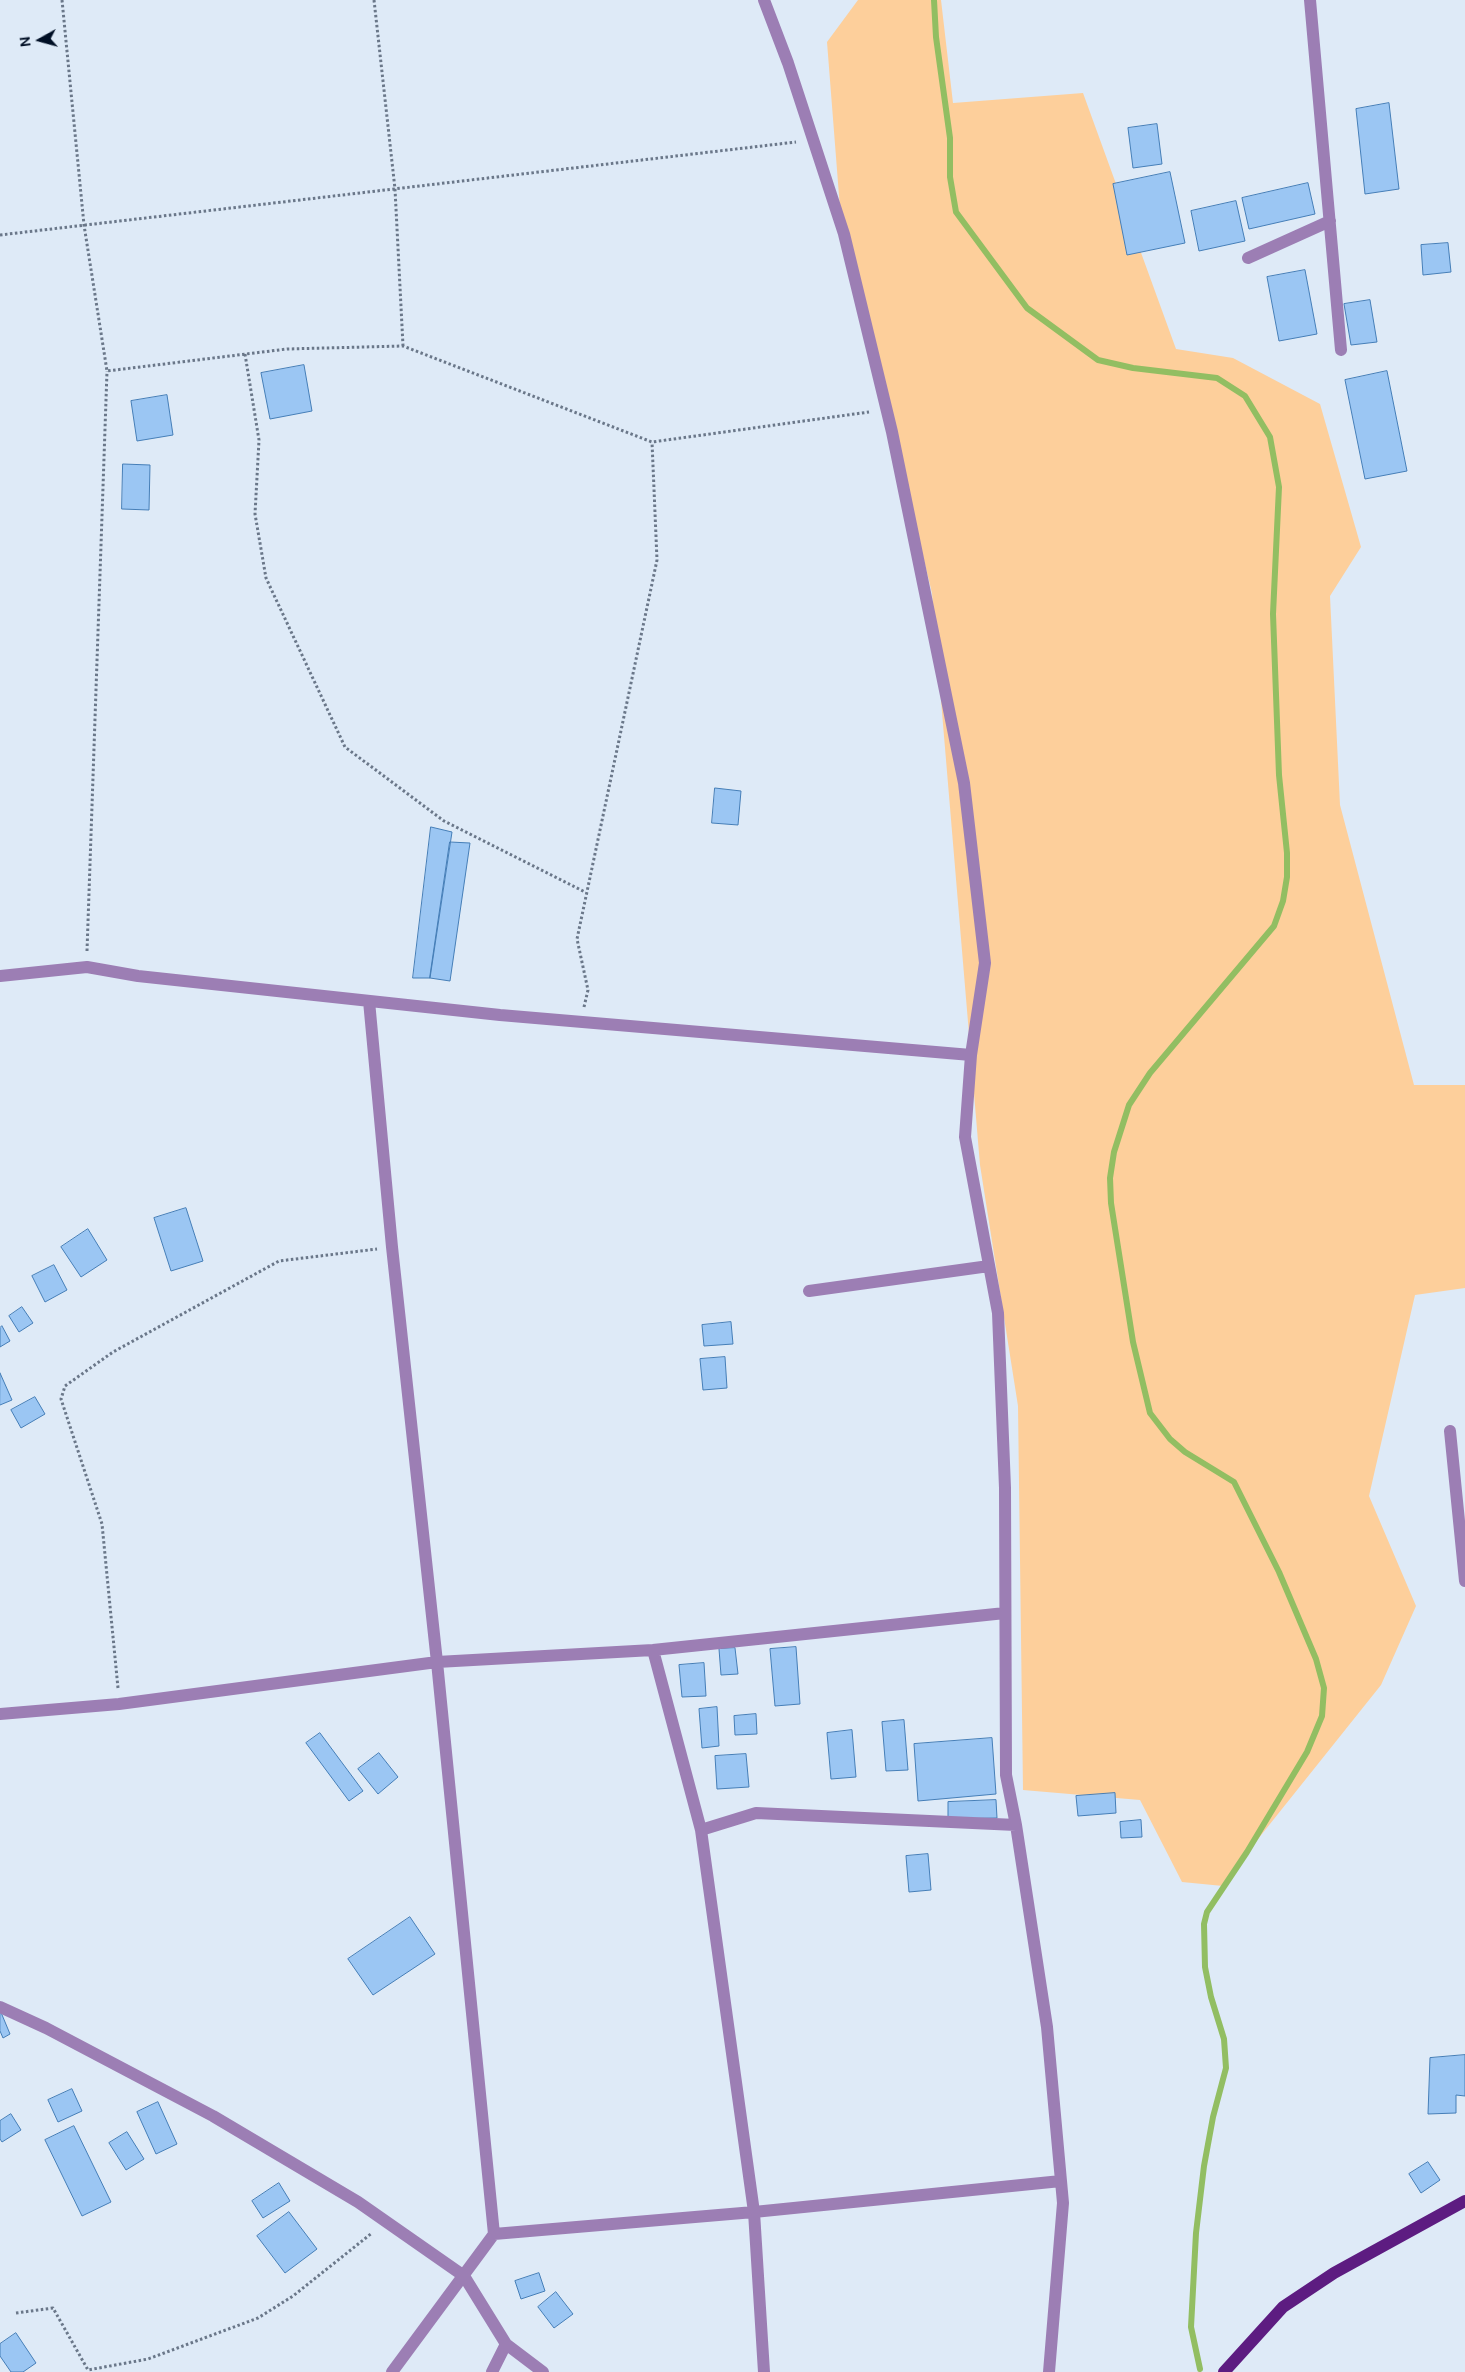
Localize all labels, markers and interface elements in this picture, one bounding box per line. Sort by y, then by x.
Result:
north arrow [15,15,65,65]
text: N [16,36,35,48]

